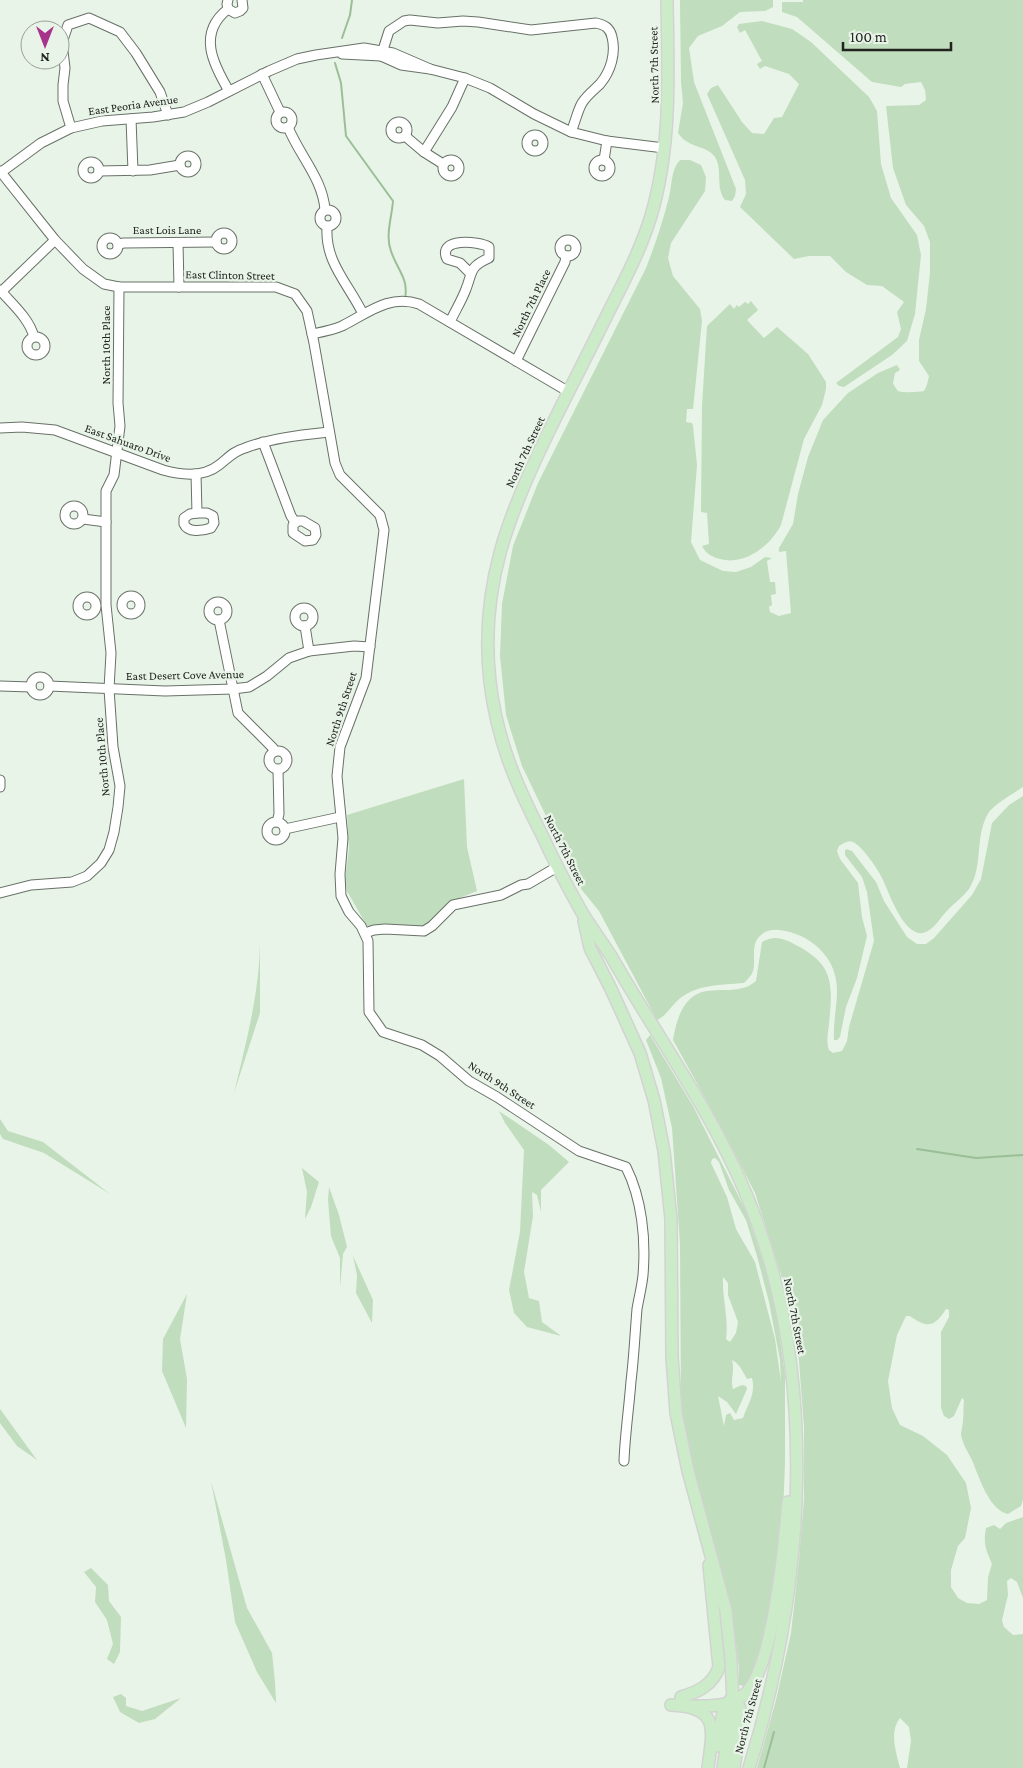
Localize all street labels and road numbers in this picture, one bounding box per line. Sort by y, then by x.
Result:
street label: North 7th Street [646,25,662,104]
street label: East Peoria Avenue [87,92,179,118]
street label: East Lois Lane [133,223,201,237]
street label: East Clinton Street [185,267,276,283]
street label: North 7th Place [509,267,553,339]
street label: North 10th Place [99,305,113,385]
street label: North 7th Street [502,413,548,490]
street label: East Sahuaro Drive [83,421,173,465]
street label: East Desert Cove Avenue [126,667,244,683]
street label: North 9th Street [322,669,360,748]
street label: North 10th Place [92,717,112,797]
street label: North 7th Street [541,813,589,888]
street label: North 9th Street [466,1058,539,1113]
street label: North 7th Street [781,1277,809,1356]
street label: North 7th Street [731,1676,765,1755]

